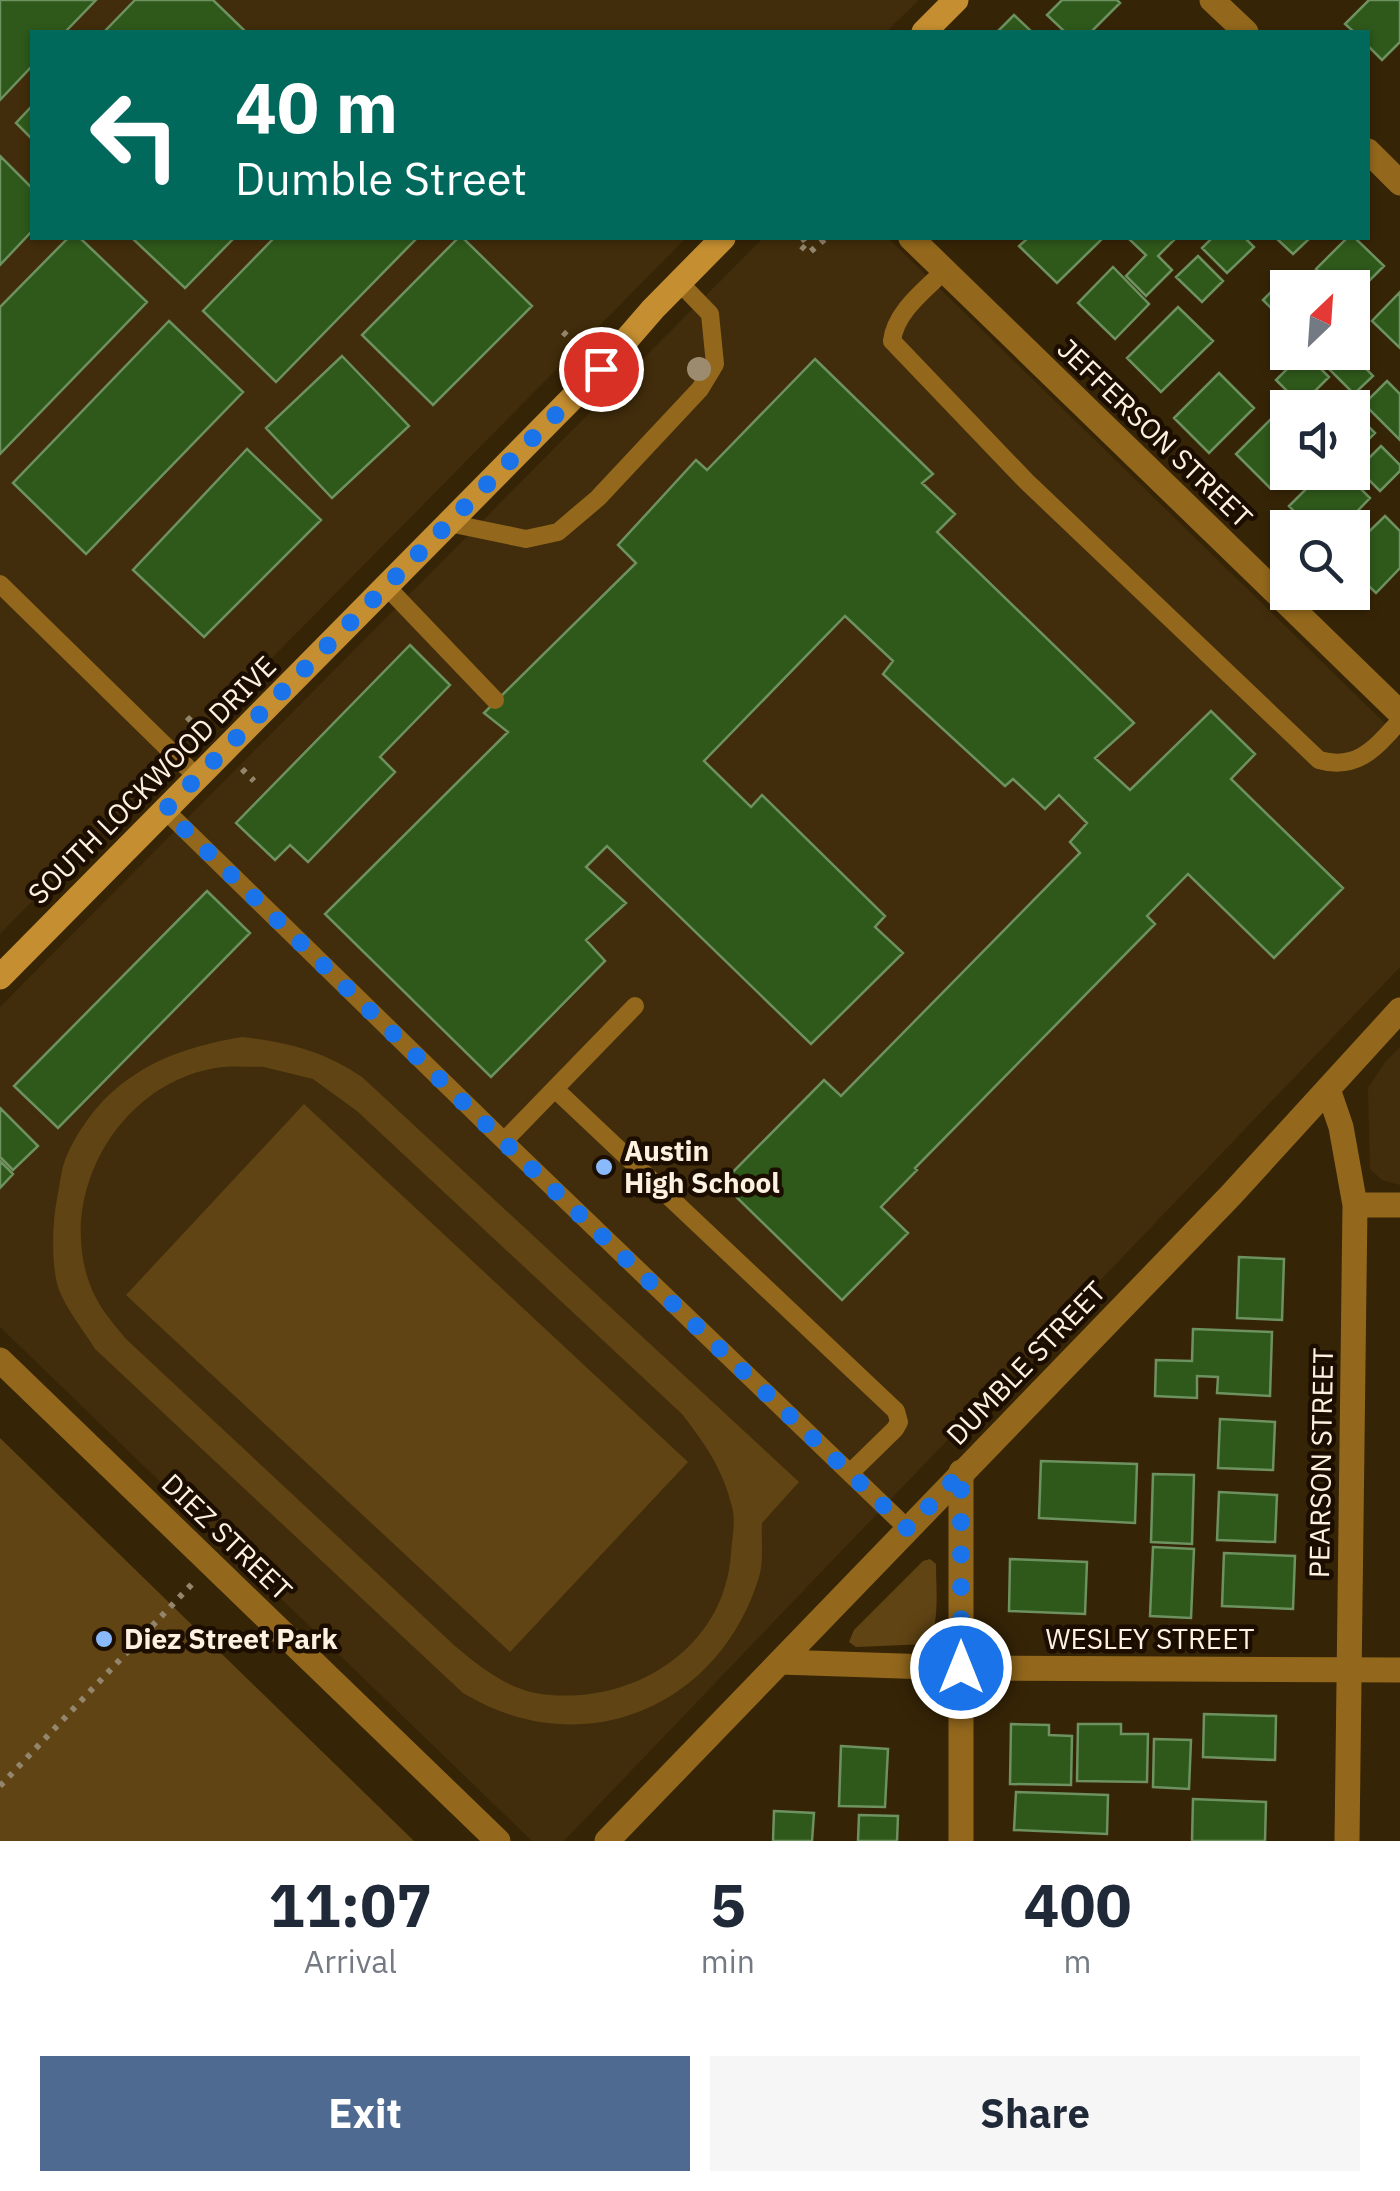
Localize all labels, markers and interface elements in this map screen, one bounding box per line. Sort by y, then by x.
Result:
text: 40 m [235,61,398,152]
icon: left [70,70,200,200]
text: Dumble Street [235,149,527,207]
north arrow [1270,270,1370,370]
map controls [1270,270,1370,610]
pin [559,327,644,412]
street label: JEFFERSON STREET [1050,330,1261,535]
icon: arrive [574,342,629,397]
button: sound [1270,390,1370,490]
button: search [1270,510,1370,610]
street label: SOUTH LOCKWOOD DRIVE [20,648,284,912]
place label: Austin High School [624,1132,780,1201]
marker: Austin High School [593,1156,615,1178]
street label: DUMBLE STREET [938,1273,1113,1453]
street label: PEARSON STREET [1300,1348,1341,1578]
street label: DIEZ STREET [154,1465,301,1608]
position arrow [909,1616,1013,1720]
place label: Diez Street Park [124,1620,338,1657]
street label: WESLEY STREET [1045,1620,1255,1657]
marker: Diez Street Park [93,1628,115,1650]
text: 11:07 [269,1865,432,1944]
text: 5 [710,1865,746,1944]
text: 400 [1023,1865,1131,1944]
text: Arrival [304,1940,397,1982]
text: min [701,1940,755,1982]
text: m [1064,1940,1091,1982]
button: Exit [40,2056,690,2171]
button: Share [710,2056,1360,2171]

